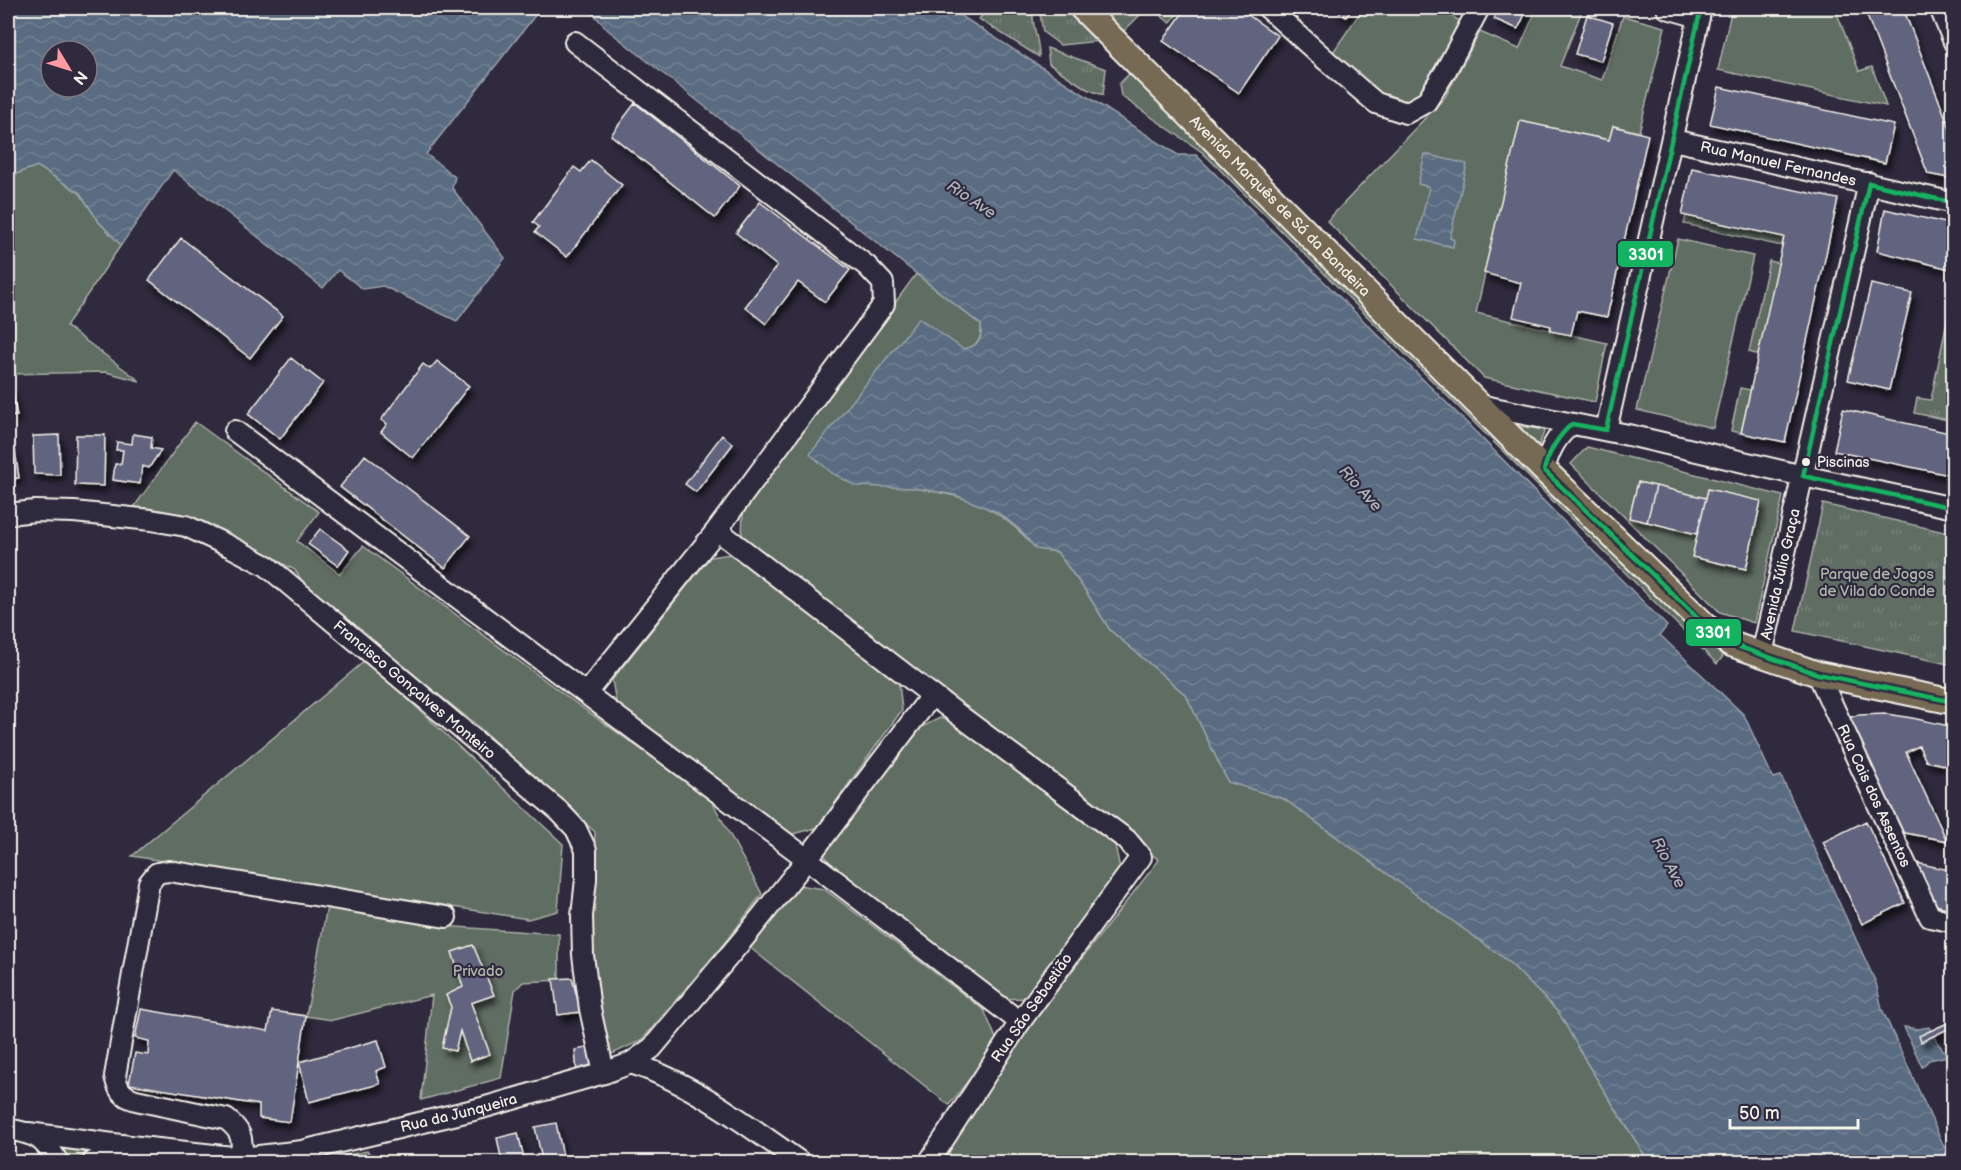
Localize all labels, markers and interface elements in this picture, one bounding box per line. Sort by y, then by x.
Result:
north arrow [39,39,99,99]
text: N [68,67,91,88]
street label: Avenida Marquês de Sá da Bandeira [1186,112,1374,300]
street label: Rua Manuel Fernandes [1699,137,1859,190]
water label: Rio Ave [943,177,999,223]
line badge: 3301 [1617,240,1674,268]
text: 3301 [1628,246,1664,265]
place label: Piscinas [1817,454,1870,471]
marker: Piscinas [1800,456,1812,468]
water label: Rio Ave [1335,462,1385,516]
street label: Avenida Júlio Graça [1756,507,1804,641]
park label: Parque de Jogos de Vila do Conde [1819,565,1935,601]
street label: Francisco Gonçalves Monteiro [329,616,500,763]
line badge: 3301 [1685,618,1742,647]
text: 3301 [1695,624,1731,643]
street label: Rua Cais dos Assentos [1833,721,1915,871]
water label: Rio Ave [1647,834,1689,892]
street label: Rua São Sebastião [987,950,1077,1066]
park label: Privado [453,962,503,981]
street label: Rua da Junqueira [398,1089,519,1137]
scale bar [1730,1092,1858,1130]
text: 50 m [1739,1103,1780,1124]

